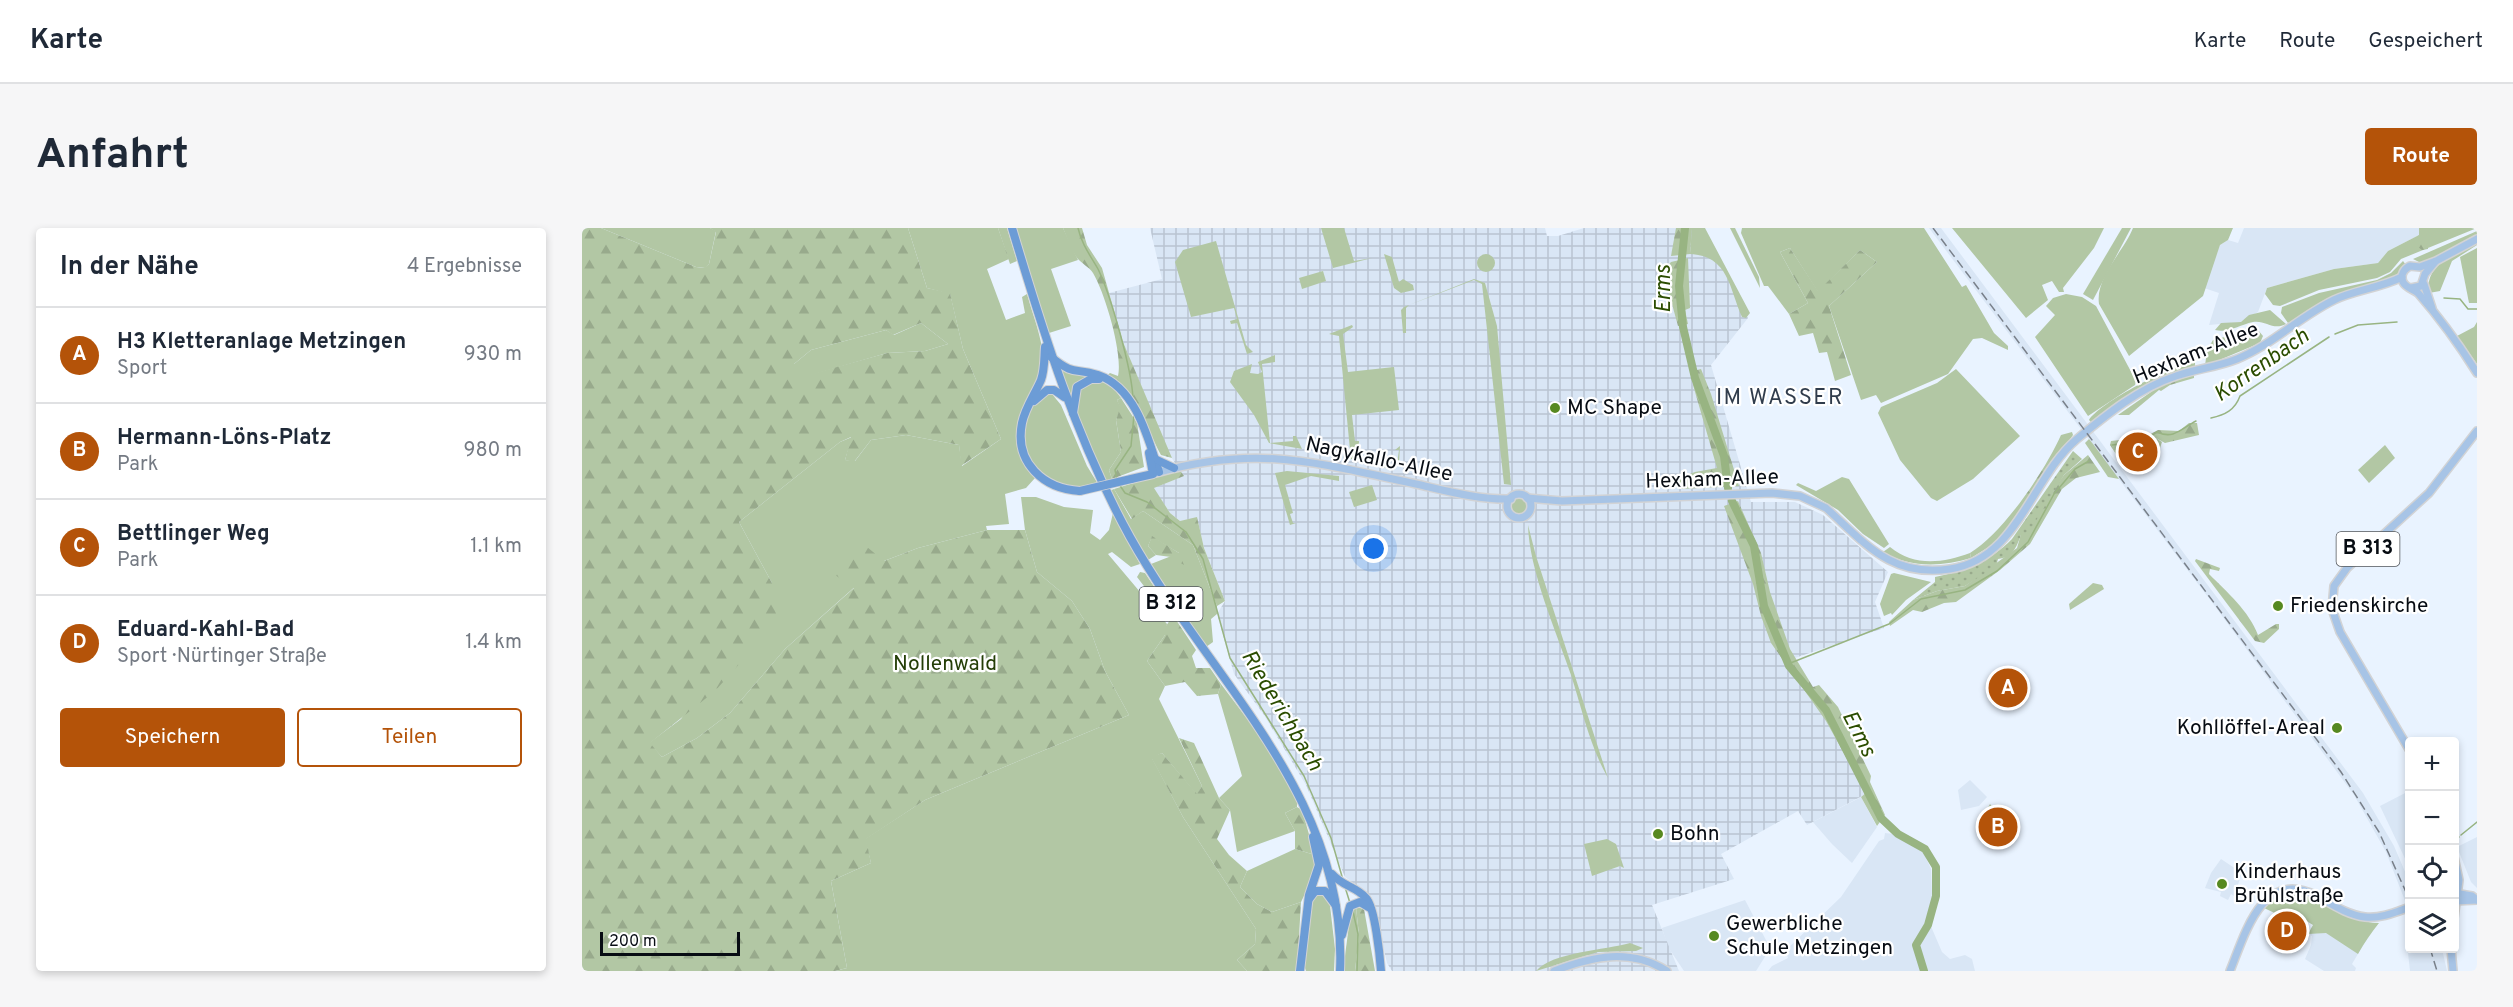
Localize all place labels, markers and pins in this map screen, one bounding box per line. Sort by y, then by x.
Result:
place label: MC Shape [1567,395,1662,422]
marker: MC Shape [1548,401,1562,415]
pin: C [2118,430,2158,474]
place label: Friedenskirche [2290,593,2428,620]
marker: Friedenskirche [2271,599,2285,613]
pin: A [1988,666,2028,710]
place label: Kohllöffel-Areal [2177,715,2325,742]
marker: Kohllöffel-Areal [2330,721,2344,735]
pin: B [1978,804,2018,850]
place label: Bohn [1670,821,1720,848]
marker: Bohn [1651,827,1665,841]
place label: Kinderhaus Brühlstraße [2234,859,2344,910]
marker: Kinderhaus Brühlstraße [2215,877,2229,891]
pin: D [2268,908,2306,954]
place label: Gewerbliche Schule Metzingen [1726,911,1893,962]
marker: Gewerbliche Schule Metzingen [1707,929,1721,943]

